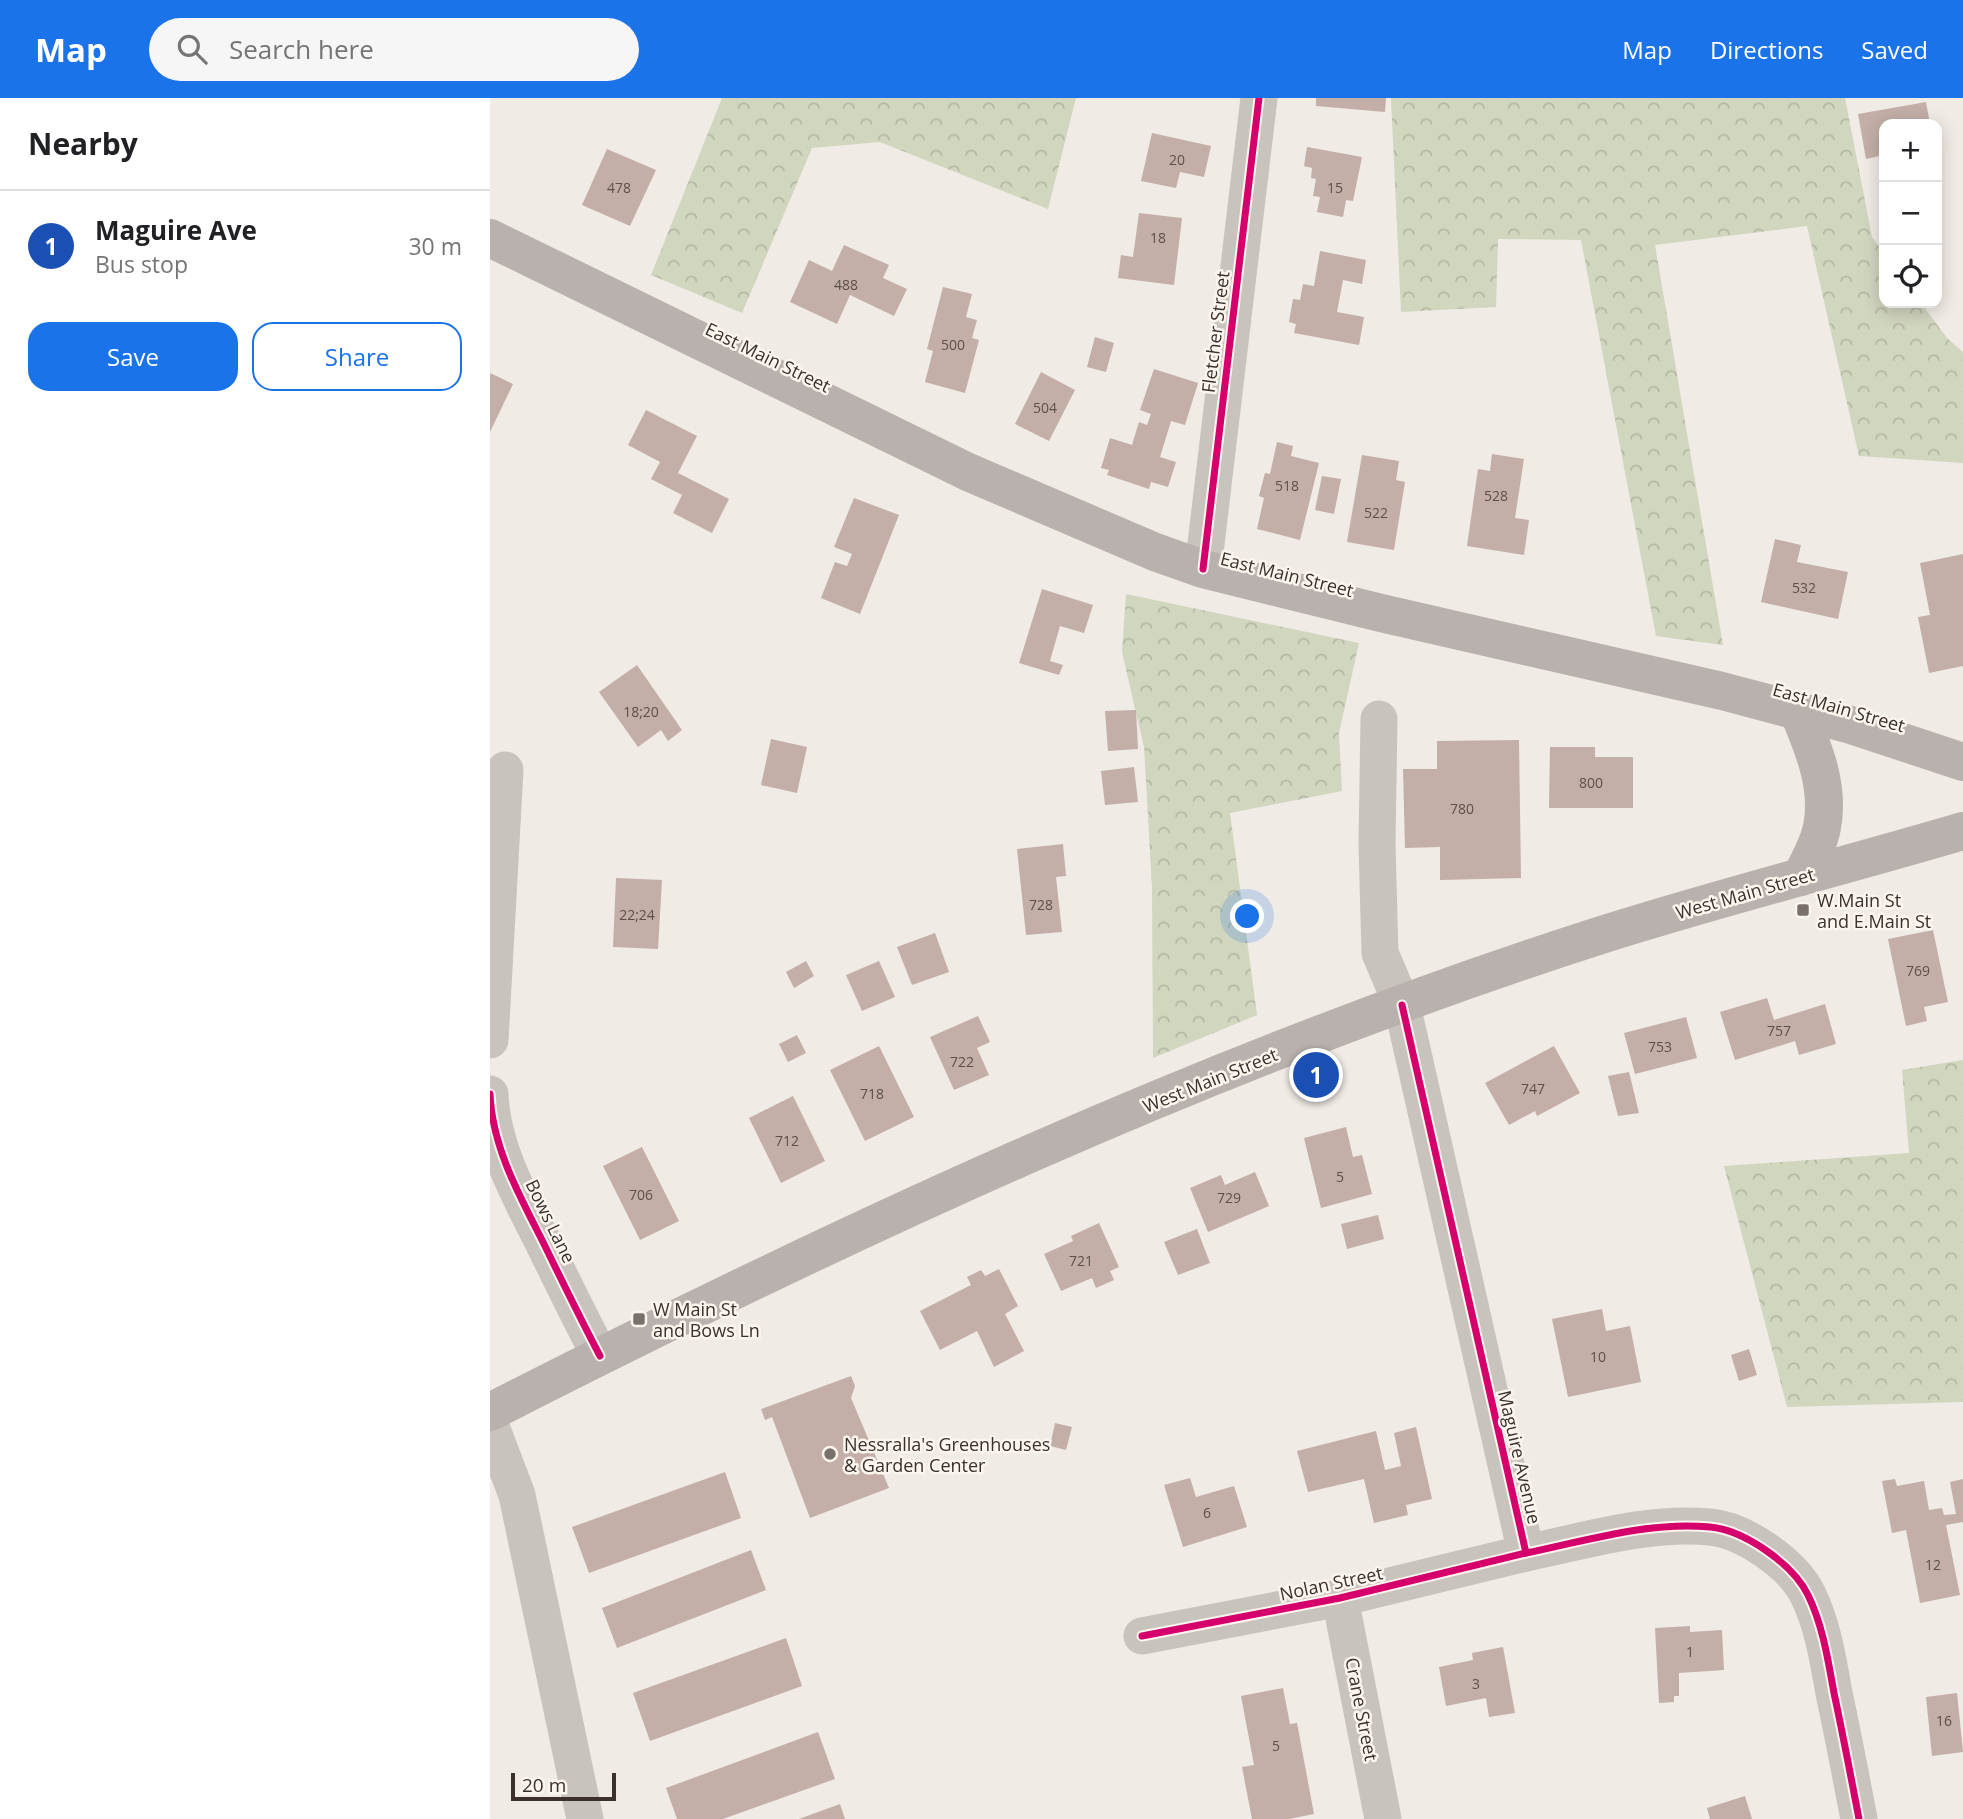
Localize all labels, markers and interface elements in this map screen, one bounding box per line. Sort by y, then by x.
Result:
search box [149,18,639,81]
text: Map [35,27,107,72]
icon: search [173,30,211,68]
text: Search here [229,31,374,67]
text: Map [1622,33,1672,66]
text: Directions [1710,33,1823,66]
text: Saved [1861,33,1928,66]
map controls [1879,119,1942,308]
button: + [1879,119,1942,182]
text: Nearby [28,123,138,164]
house number: 20 [1169,150,1185,169]
house number: 478 [607,178,631,197]
house number: 15 [1327,178,1343,197]
button: − [1879,182,1942,245]
text: Maguire Ave [95,212,257,248]
house number: 18 [1150,228,1166,247]
text: 1 [44,230,58,262]
text: 30 m [408,230,462,262]
button: locate [1879,245,1942,308]
text: Bus stop [95,248,188,280]
street label: Fletcher Street [1196,270,1234,394]
house number: 488 [834,275,858,294]
street label: East Main Street [701,316,835,398]
button: Save [28,322,238,391]
button: Share [252,322,462,391]
house number: 500 [941,335,965,354]
house number: 504 [1033,398,1057,417]
house number: 518 [1275,476,1299,495]
house number: 528 [1484,486,1508,505]
house number: 522 [1364,503,1388,522]
street label: East Main Street [1218,546,1356,602]
house number: 532 [1792,578,1816,597]
street label: East Main Street [1770,677,1908,737]
house number: 18;20 [623,702,659,721]
house number: 800 [1579,773,1603,792]
house number: 780 [1450,799,1474,818]
street label: West Main Street [1673,862,1817,924]
place label: W.Main St and E.Main St [1817,888,1931,933]
house number: 728 [1029,895,1053,914]
your location [1230,899,1264,933]
marker: W.Main St and E.Main St [1795,902,1811,918]
house number: 22;24 [619,905,655,924]
house number: 769 [1906,961,1930,980]
house number: 757 [1767,1021,1791,1040]
house number: 753 [1648,1037,1672,1056]
street label: West Main Street [1139,1042,1281,1118]
pin: 1 [1293,1049,1339,1101]
house number: 722 [950,1052,974,1071]
house number: 747 [1521,1079,1545,1098]
house number: 718 [860,1084,884,1103]
house number: 712 [775,1131,799,1150]
house number: 5 [1336,1167,1344,1186]
street label: Bows Lane [520,1175,582,1267]
house number: 706 [629,1185,653,1204]
house number: 729 [1217,1188,1241,1207]
house number: 721 [1069,1251,1093,1270]
place label: W Main St and Bows Ln [653,1297,760,1342]
marker: W Main St and Bows Ln [631,1311,647,1327]
house number: 10 [1590,1347,1606,1366]
street label: Maguire Avenue [1493,1388,1547,1526]
place label: Nessralla's Greenhouses & Garden Center [844,1432,1050,1477]
marker: Nessralla's Greenhouses & Garden Center [822,1446,838,1462]
house number: 6 [1203,1503,1211,1522]
house number: 12 [1925,1555,1941,1574]
street label: Nolan Street [1277,1560,1385,1606]
house number: 1 [1686,1642,1694,1661]
street label: Crane Street [1340,1655,1384,1763]
house number: 3 [1472,1674,1480,1693]
house number: 16 [1936,1711,1952,1730]
house number: 5 [1272,1736,1280,1755]
scale bar [511,1770,616,1802]
text: 20 m [522,1772,566,1798]

